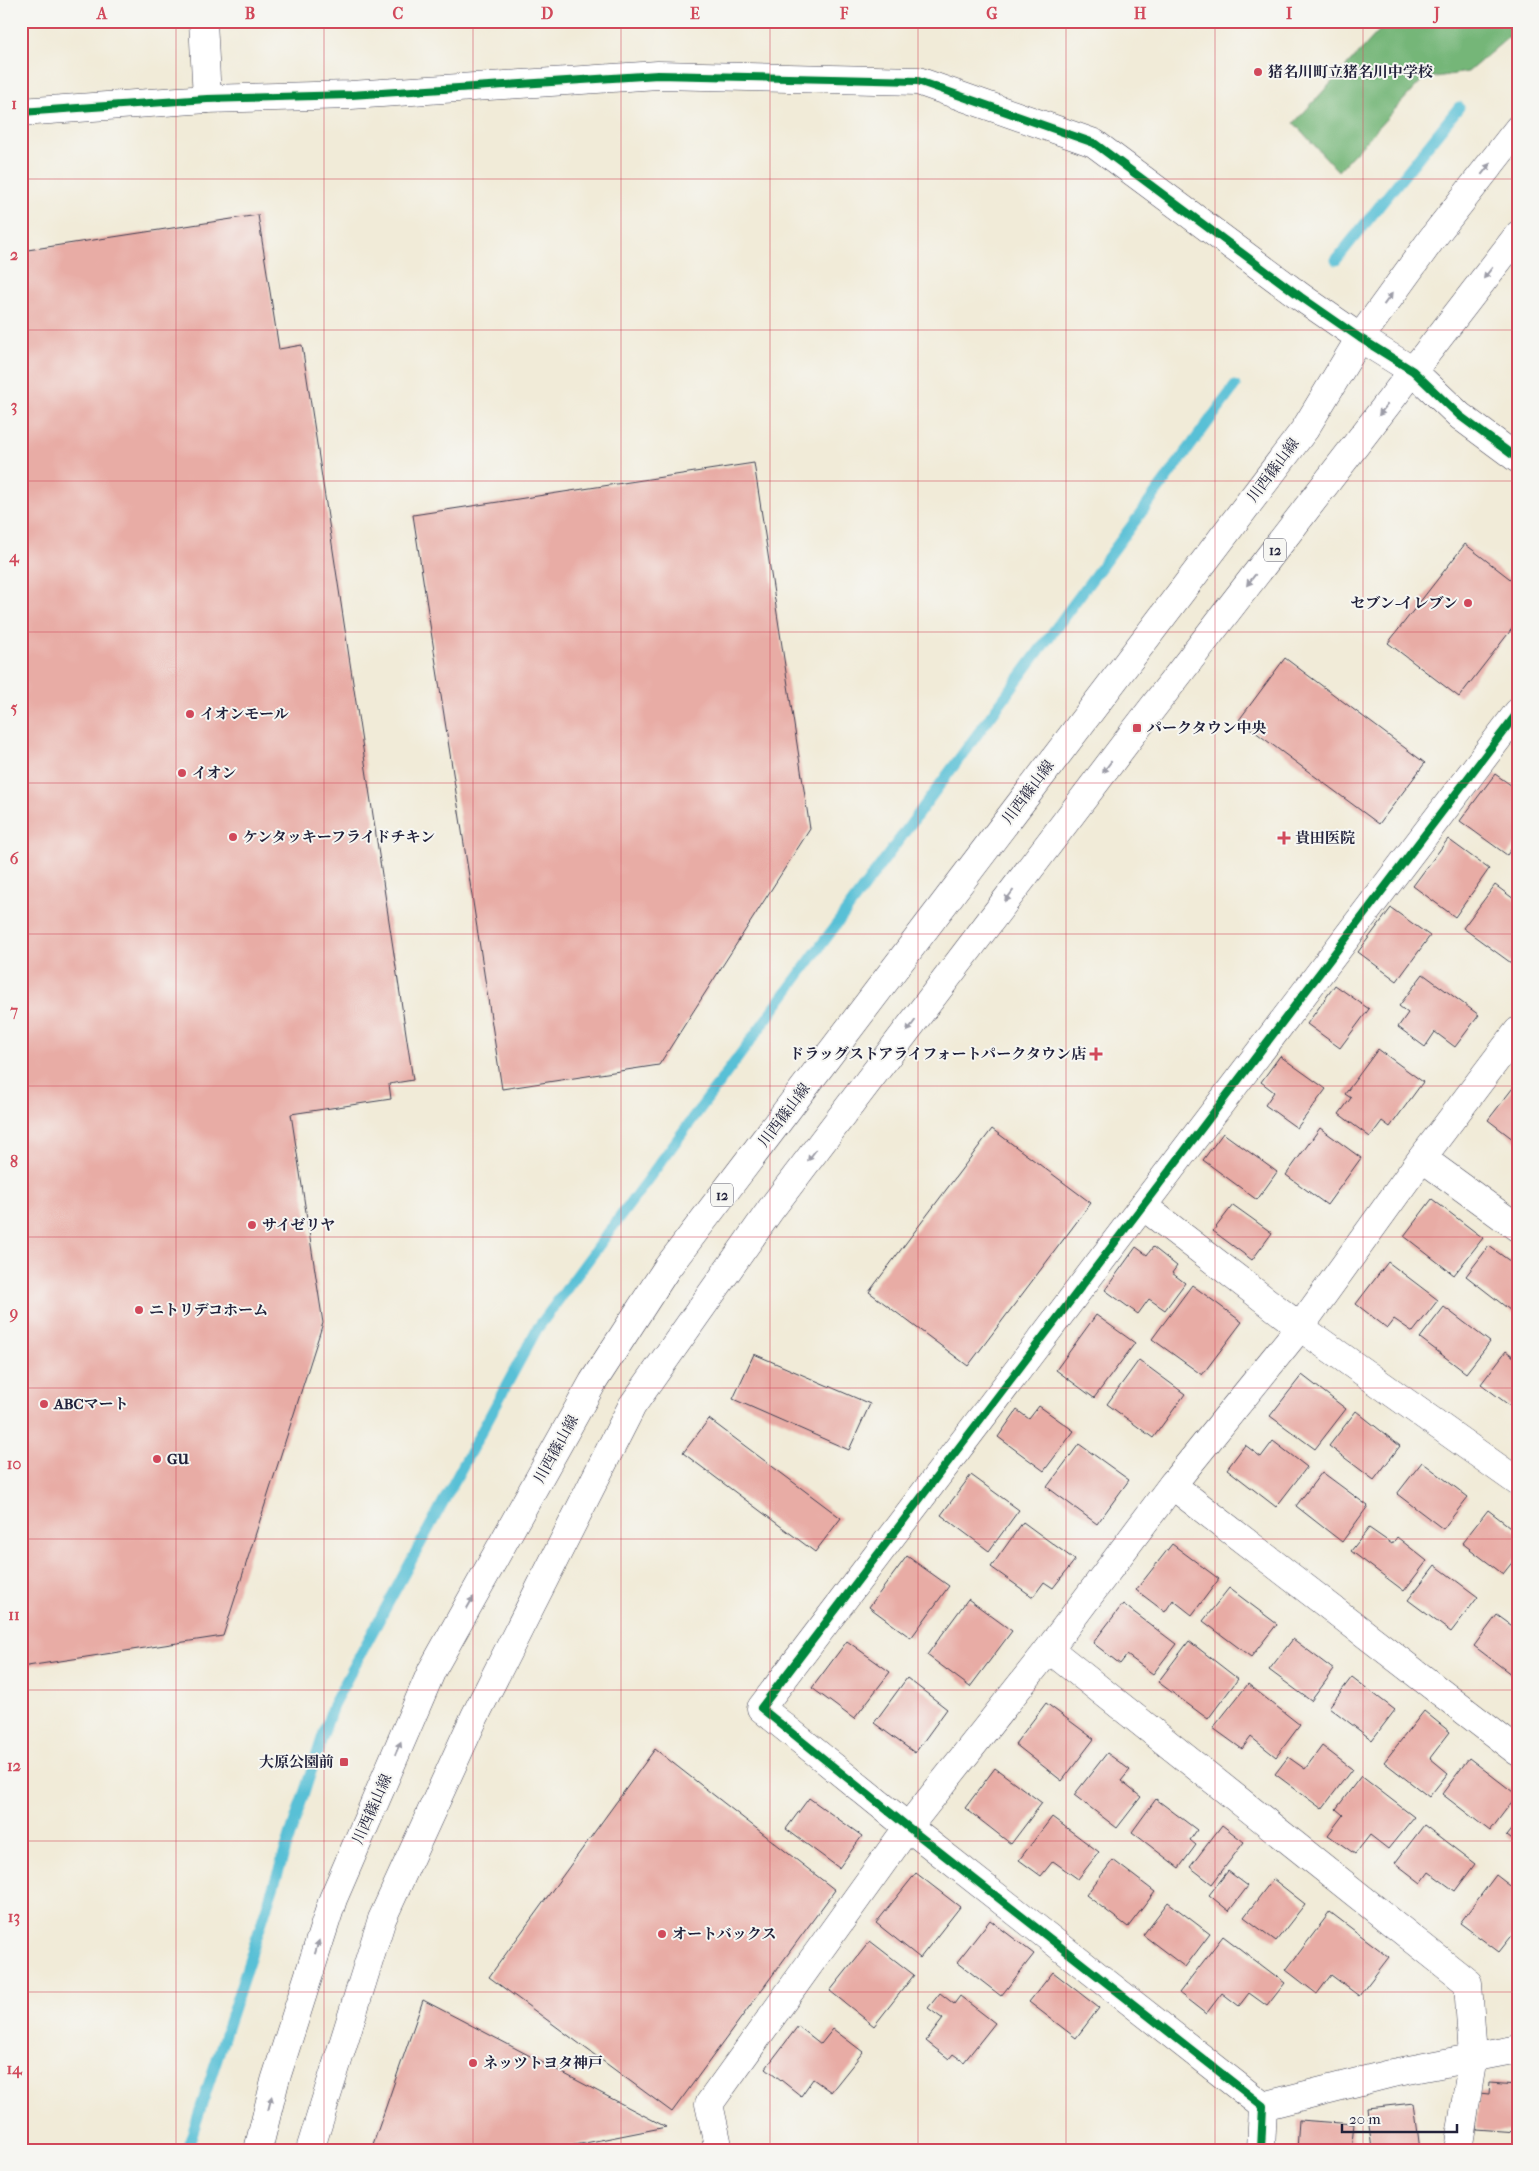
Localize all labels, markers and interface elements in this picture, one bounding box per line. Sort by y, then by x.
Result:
text: A [96,4,108,23]
text: B [245,4,255,23]
text: C [393,4,404,23]
text: D [541,4,553,23]
text: E [690,4,700,23]
text: F [839,4,849,23]
text: G [986,4,998,23]
text: H [1134,4,1147,23]
text: I [1286,4,1293,23]
text: J [1432,4,1440,24]
place label: 猪名川町立猪名川中学校 [1268,63,1433,81]
marker: 猪名川町立猪名川中学校 [1252,66,1264,78]
text: 1 [11,94,17,113]
one-way arrow [1481,163,1492,176]
text: 2 [10,245,18,264]
one-way arrow [1483,266,1493,280]
one-way arrow [1383,292,1393,306]
text: 3 [11,396,17,416]
one-way arrow [1377,403,1388,416]
street label: 川西篠山線 [1243,435,1303,505]
road number: 12 [1264,538,1286,562]
text: 4 [8,547,20,567]
one-way arrow [1246,573,1257,586]
place label: セブン-イレブン [1350,594,1458,612]
marker: セブン-イレブン [1462,597,1474,609]
text: 5 [11,698,18,717]
place label: イオンモール [200,705,289,723]
marker: イオンモール [184,708,196,720]
place label: パークタウン中央 [1147,719,1267,737]
marker: パークタウン中央 [1131,722,1143,734]
street label: 川西篠山線 [998,757,1058,827]
one-way arrow [1102,760,1113,773]
place label: イオン [192,764,237,782]
marker: イオン [176,767,188,779]
place label: ケンタッキーフライドチキン [243,828,435,846]
place label: 貴田医院 [1295,829,1355,847]
marker: ケンタッキーフライドチキン [227,831,239,843]
marker: 貴田医院 [1277,831,1291,845]
text: 6 [10,849,19,868]
one-way arrow [1004,889,1015,902]
text: 7 [9,1001,18,1020]
one-way arrow [906,1019,916,1033]
place label: ドラッグストアライフォートパークタウン店 [789,1045,1086,1063]
marker: ドラッグストアライフォートパークタウン店 [1090,1048,1102,1060]
street label: 川西篠山線 [754,1080,814,1150]
one-way arrow [807,1148,818,1161]
text: 8 [10,1152,18,1171]
road number: 12 [711,1184,733,1206]
place label: サイゼリヤ [262,1216,335,1234]
marker: サイゼリヤ [246,1219,258,1231]
place label: ニトリデコホーム [149,1301,268,1319]
text: 9 [9,1303,18,1323]
marker: ニトリデコホーム [133,1304,145,1316]
place label: ABCマート [53,1395,129,1413]
marker: ABCマート [38,1398,50,1410]
street label: 川西篠山線 [530,1412,582,1486]
place label: GU [167,1450,190,1468]
marker: GU [151,1453,163,1465]
text: 10 [7,1454,21,1473]
one-way arrow [466,1595,474,1610]
text: 11 [8,1605,20,1624]
one-way arrow [395,1741,403,1755]
place label: 大原公園前 [259,1753,334,1771]
text: 12 [7,1756,21,1775]
marker: 大原公園前 [338,1756,350,1768]
street label: 川西篠山線 [349,1771,395,1847]
text: 13 [8,1907,20,1927]
place label: オートバックス [672,1925,777,1943]
marker: オートバックス [656,1928,668,1940]
one-way arrow [314,1940,322,1955]
place label: ネッツトヨタ神戸 [483,2054,603,2072]
marker: ネッツトヨタ神戸 [467,2057,479,2069]
text: 14 [6,2059,23,2079]
one-way arrow [266,2095,274,2110]
scale bar [1342,2101,1456,2133]
text: 20 m [1349,2110,1381,2128]

